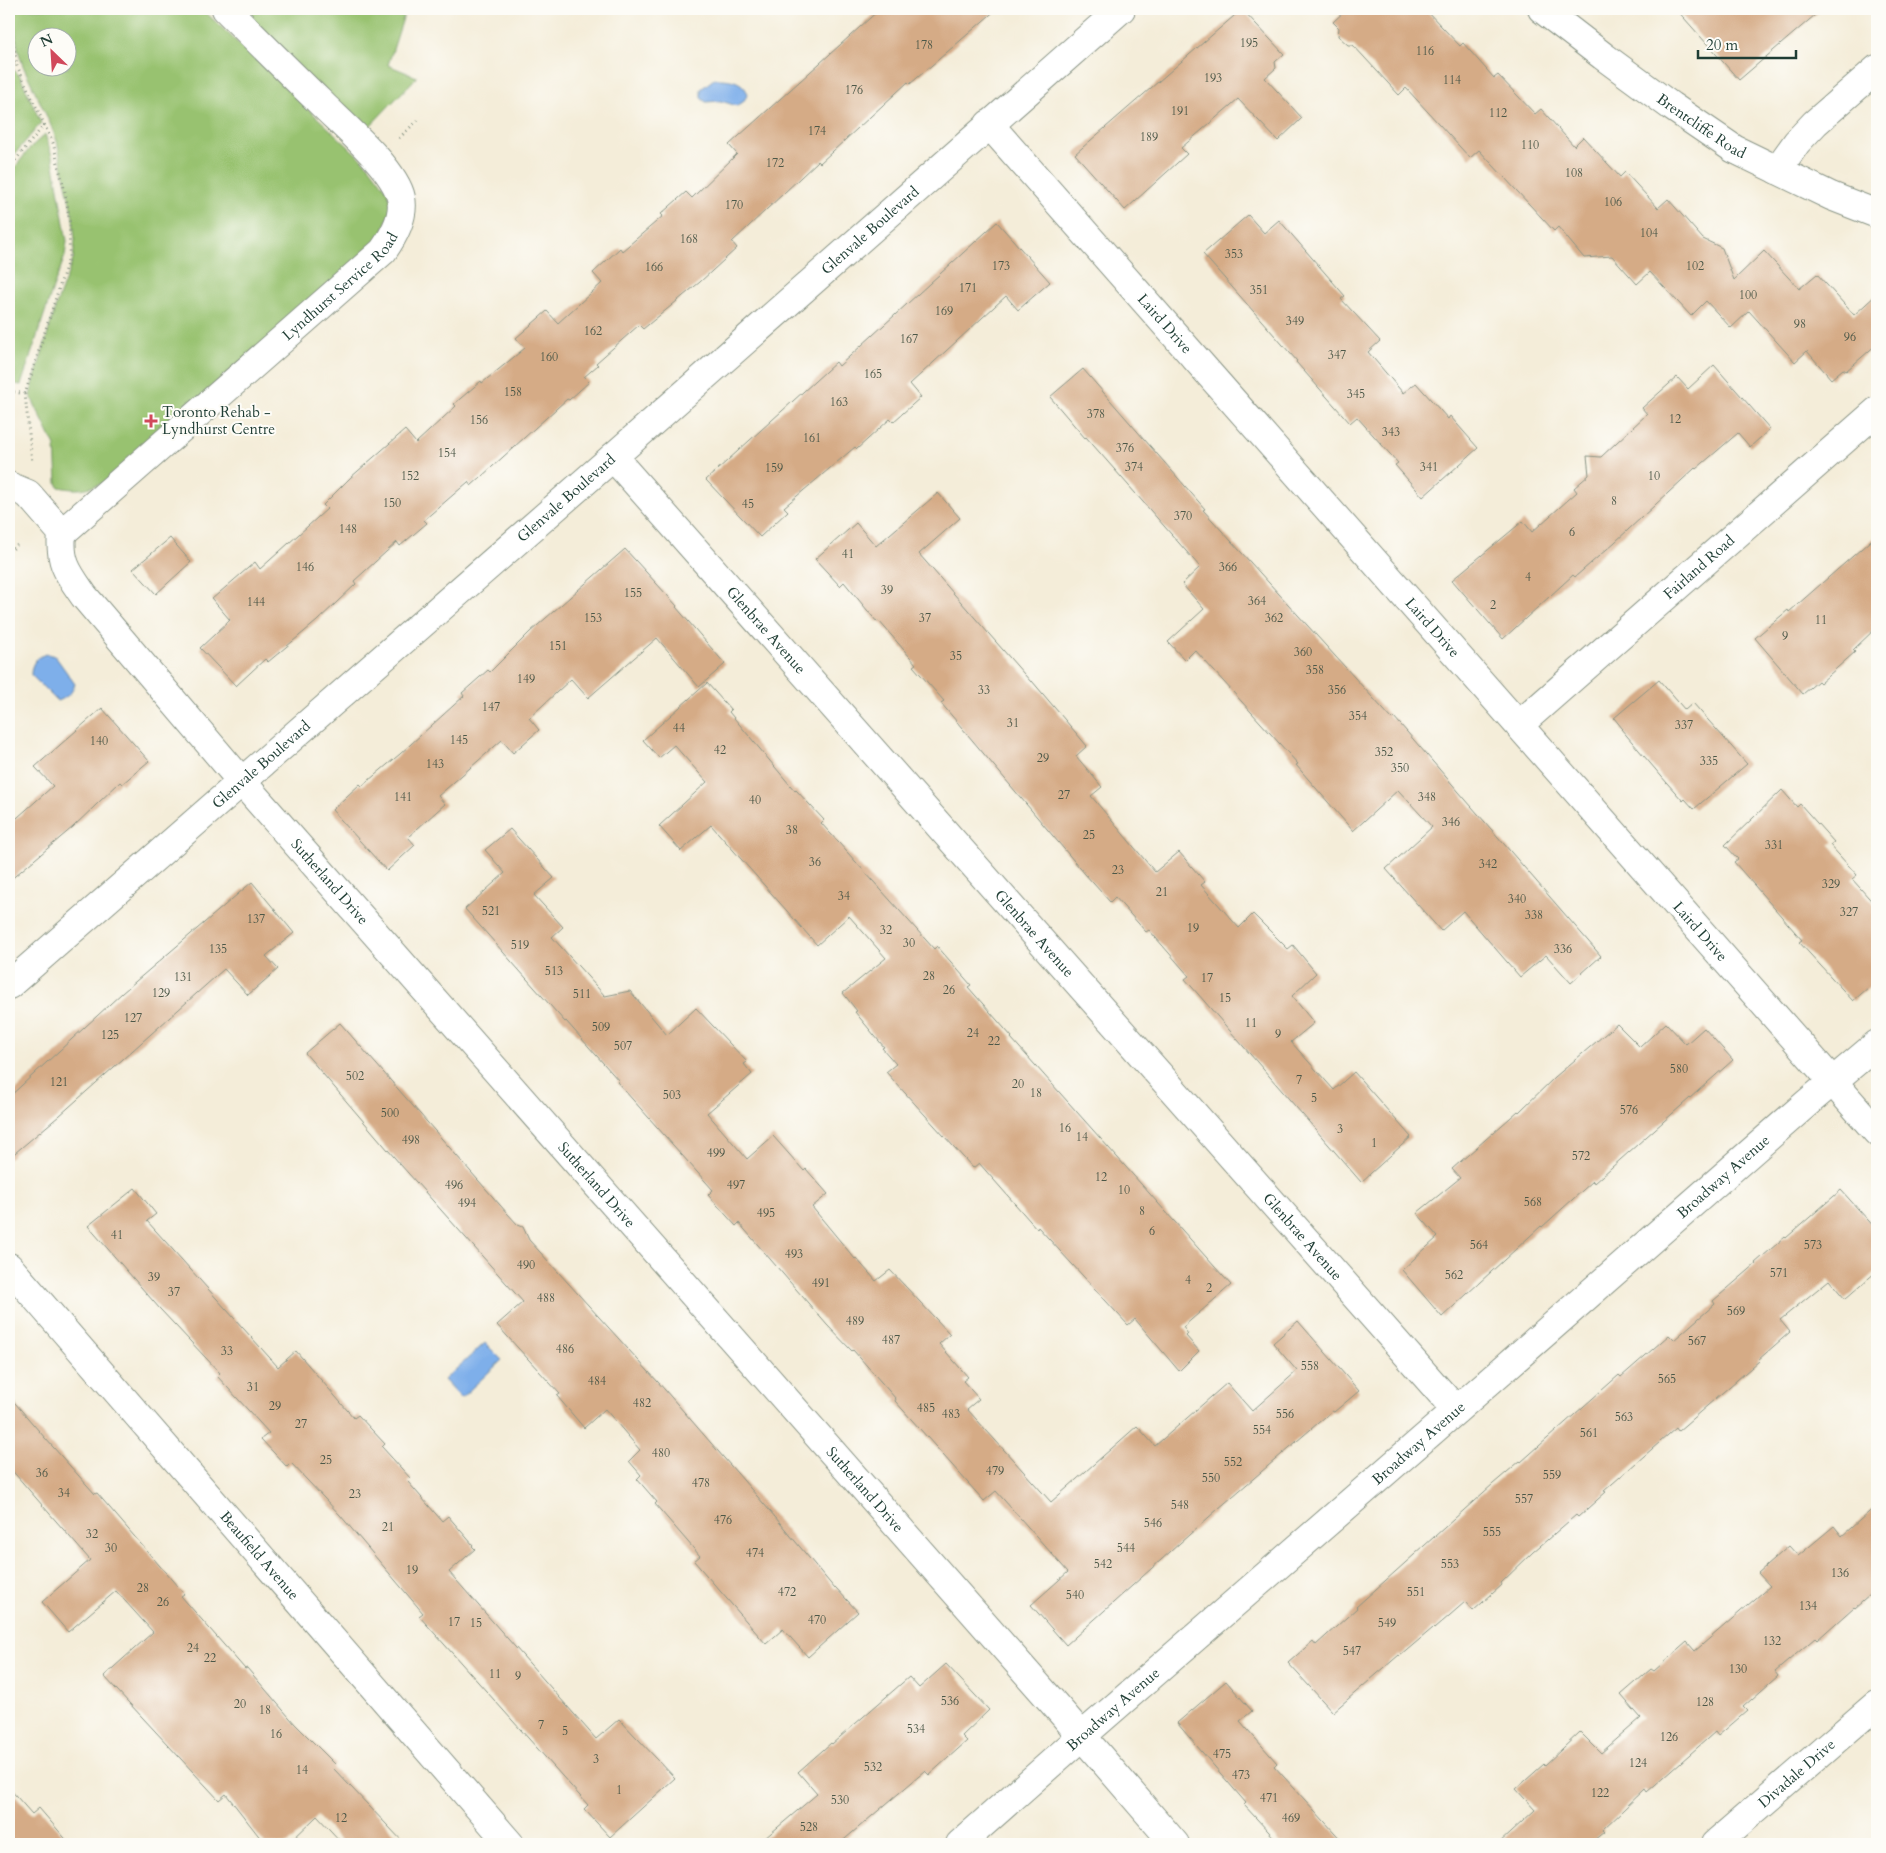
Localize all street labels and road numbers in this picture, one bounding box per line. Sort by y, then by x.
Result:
street label: Brentcliffe Road [1653,89,1749,163]
street label: Glenvale Boulevard [817,182,923,279]
street label: Lyndhurst Service Road [278,229,403,345]
street label: Laird Drive [1133,289,1197,358]
street label: Glenvale Boulevard [513,449,620,546]
street label: Fairland Road [1659,530,1739,604]
street label: Glenbrae Avenue [722,582,810,678]
street label: Laird Drive [1401,593,1464,662]
street label: Glenvale Boulevard [208,716,315,813]
street label: Sutherland Drive [286,834,373,929]
street label: Glenbrae Avenue [990,885,1079,982]
street label: Laird Drive [1668,897,1732,966]
street label: Broadway Avenue [1673,1130,1774,1223]
street label: Sutherland Drive [553,1138,640,1232]
street label: Glenbrae Avenue [1259,1189,1347,1285]
street label: Broadway Avenue [1368,1397,1469,1489]
street label: Sutherland Drive [822,1442,908,1537]
street label: Beaufield Avenue [215,1507,304,1604]
street label: Broadway Avenue [1062,1663,1164,1755]
street label: Divadale Drive [1754,1734,1840,1812]

